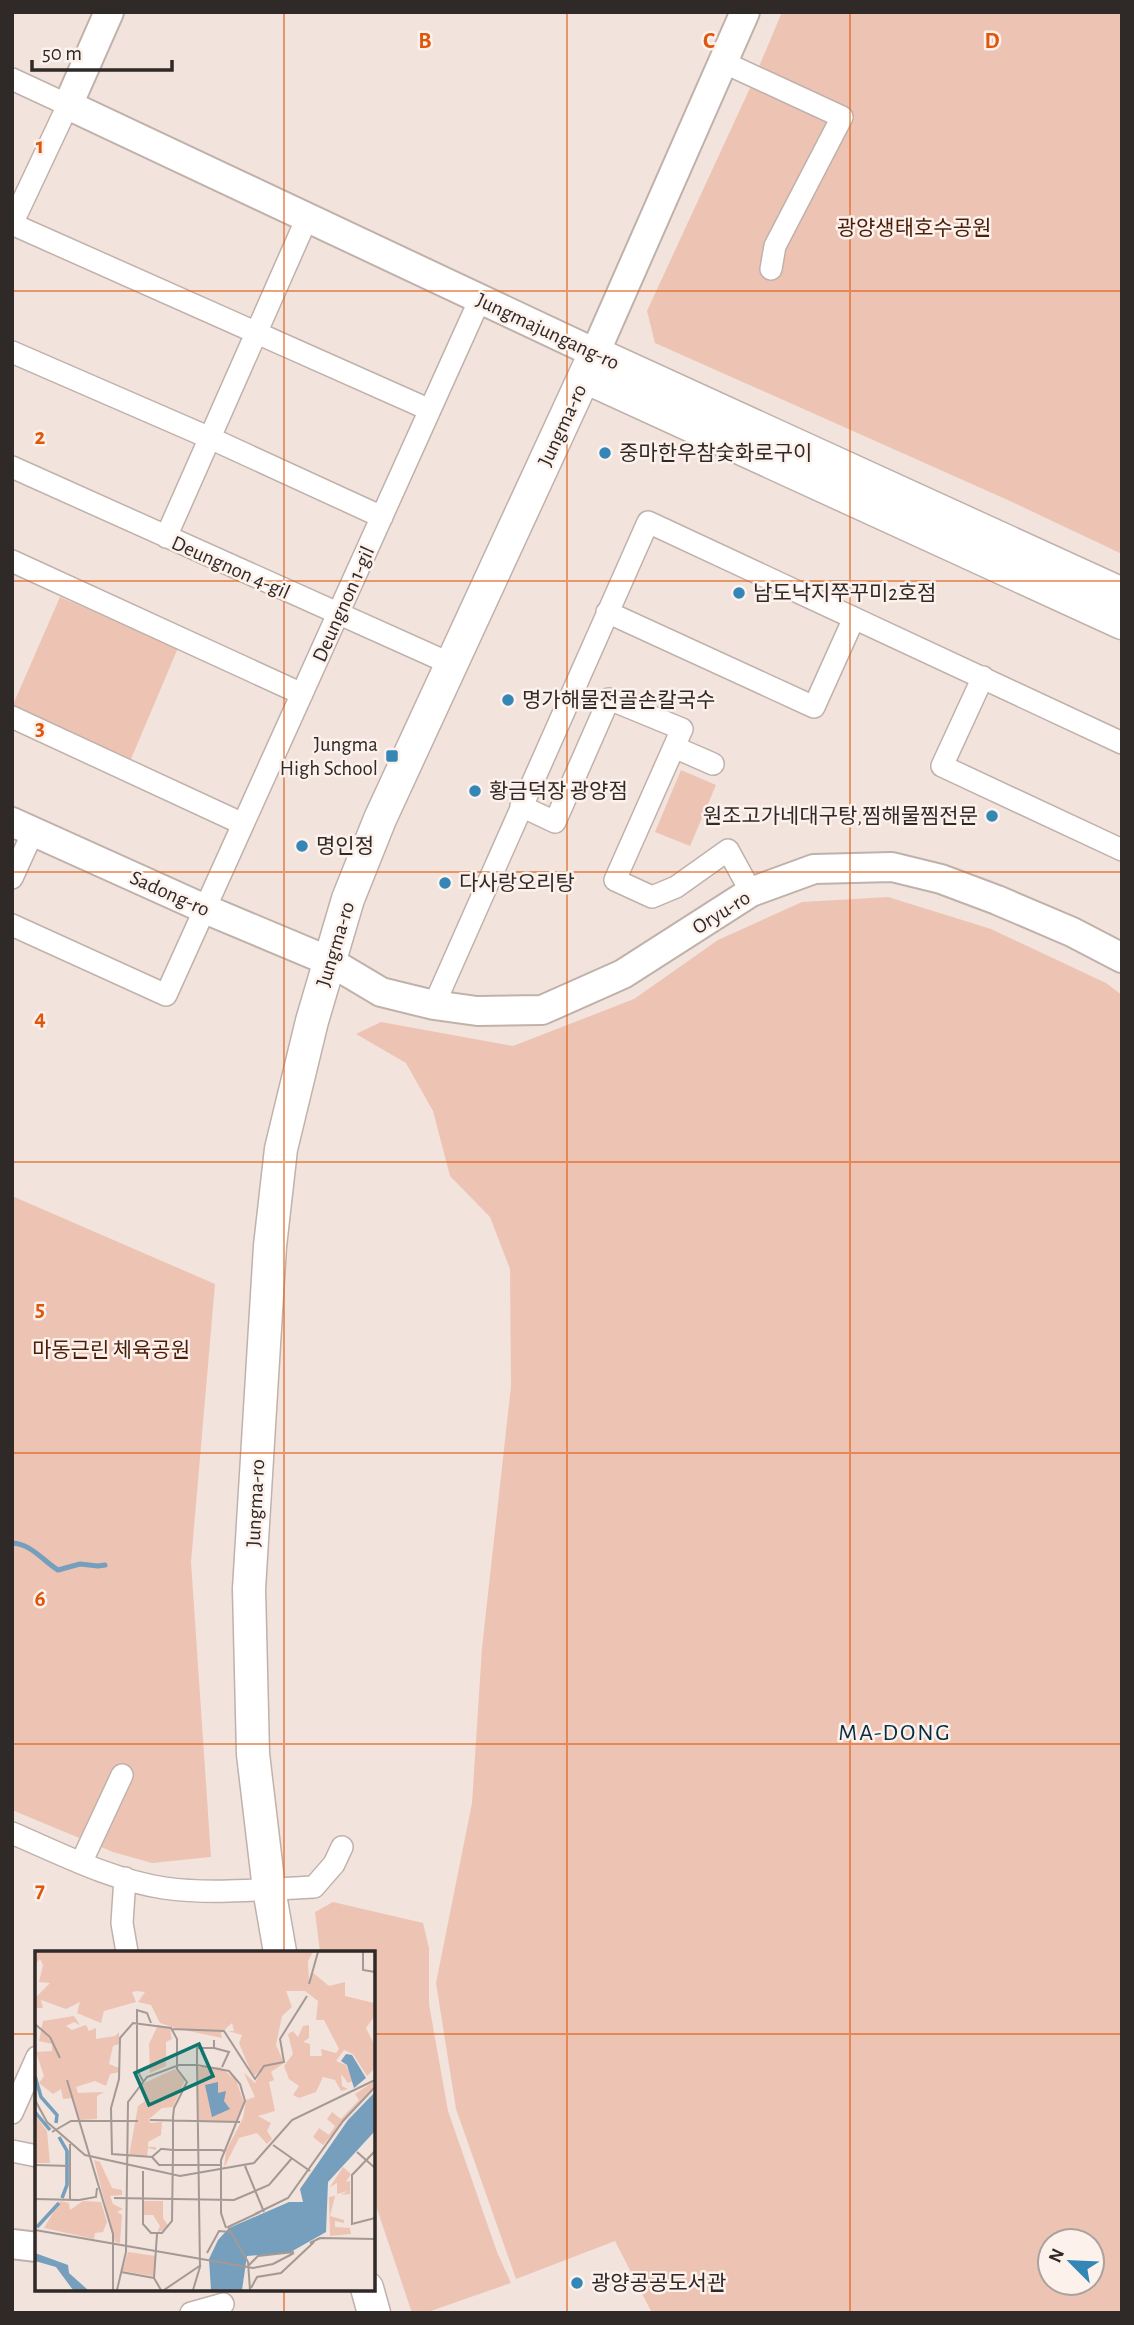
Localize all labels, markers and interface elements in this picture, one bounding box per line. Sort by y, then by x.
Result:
scale bar [32,28,172,72]
text: B [418,30,432,53]
text: C [703,30,715,53]
text: D [984,30,1000,53]
text: 50 m [42,43,82,64]
text: 1 [36,135,44,158]
park label: 광양생태호수공원 [837,217,991,239]
street label: Jungmajungang-ro [473,289,623,374]
street label: Jungma-ro [534,381,591,469]
text: 2 [35,426,46,449]
place label: 중마한우참숯화로구이 [619,442,812,464]
marker: 중마한우참숯화로구이 [597,445,613,461]
street label: Deungnon 4-gil [168,532,293,603]
street label: Deungnon 1-gil [309,543,378,665]
place label: 남도낙지쭈꾸미2호점 [753,582,936,604]
marker: 남도낙지쭈꾸미2호점 [731,585,747,601]
place label: 명가해물전골손칼국수 [522,689,715,711]
marker: 명가해물전골손칼국수 [500,692,516,708]
text: 3 [35,717,45,740]
place label: Jungma High School [280,734,378,779]
marker: Jungma High School [384,748,400,764]
place label: 황금덕장 광양점 [489,780,628,802]
marker: 황금덕장 광양점 [467,783,483,799]
place label: 원조고가네대구탕,찜해물찜전문 [703,805,978,827]
marker: 원조고가네대구탕,찜해물찜전문 [984,808,1000,824]
place label: 명인정 [316,835,374,857]
marker: 명인정 [294,838,310,854]
street label: Sadong-ro [127,867,213,920]
place label: 다사랑오리탕 [459,872,575,894]
marker: 다사랑오리탕 [437,875,453,891]
street label: Oryu-ro [689,887,754,938]
street label: Jungma-ro [313,899,358,989]
text: 4 [34,1007,46,1030]
text: 5 [35,1298,45,1321]
park label: 마동근린 체육공원 [32,1339,190,1361]
street label: Jungma-ro [243,1459,268,1547]
text: 6 [34,1588,46,1611]
district label: MA-DONG [838,1721,952,1745]
text: 7 [35,1879,45,1902]
inset map [35,1951,374,2290]
north arrow [1036,2227,1106,2297]
text: N [1045,2246,1068,2266]
place label: 광양공공도서관 [591,2272,726,2294]
marker: 광양공공도서관 [569,2275,585,2291]

